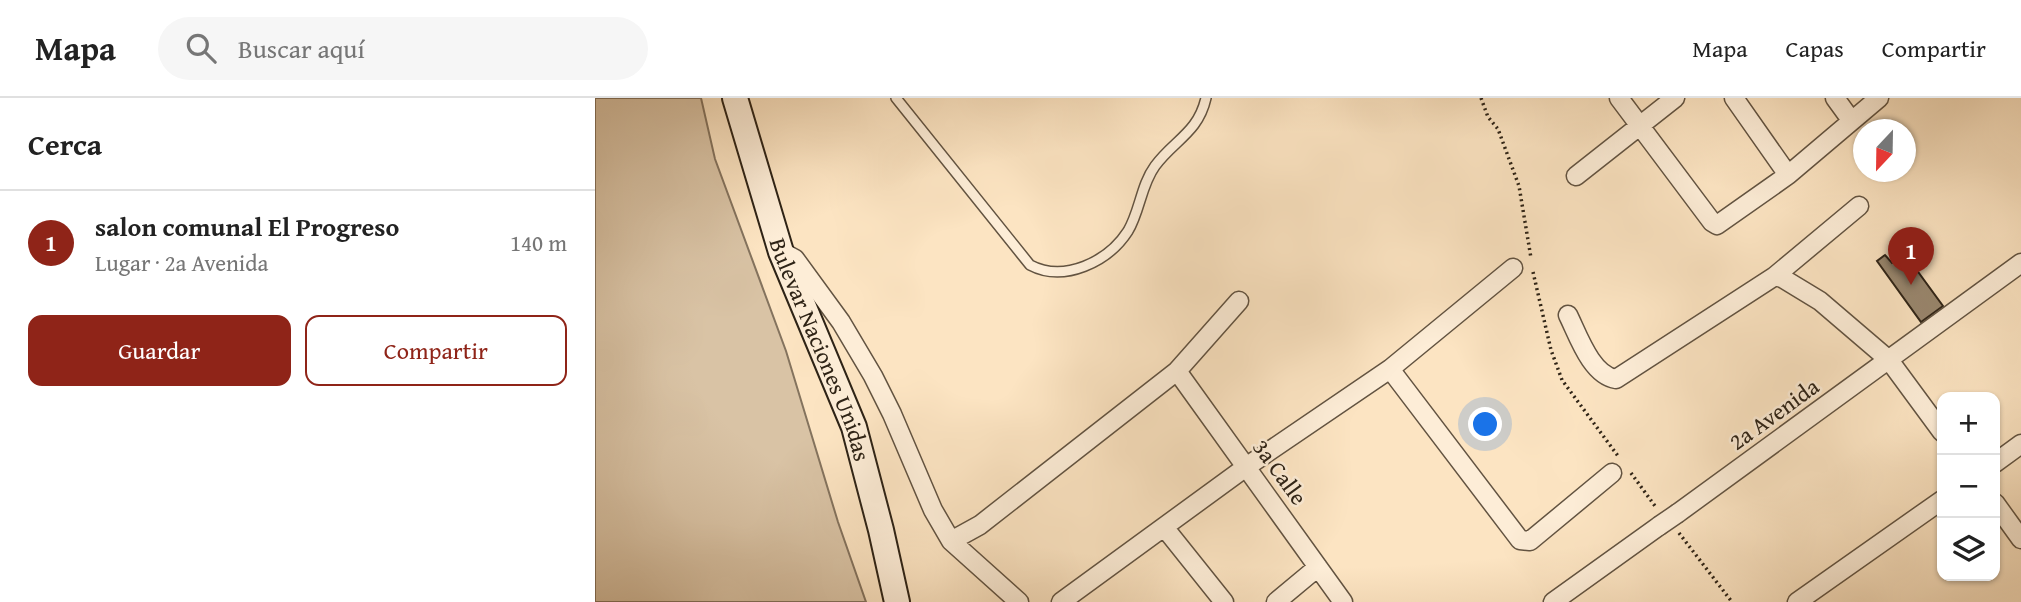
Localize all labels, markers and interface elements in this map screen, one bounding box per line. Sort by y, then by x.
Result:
search box [158,17,648,80]
text: Mapa [35,24,116,72]
icon: search [182,29,220,67]
text: Buscar aquí [238,29,365,68]
text: Mapa [1692,31,1748,66]
text: Capas [1786,31,1844,66]
text: Compartir [1882,31,1986,66]
north arrow [1853,119,1916,182]
text: Cerca [28,122,102,166]
text: salon comunal El Progreso [95,207,399,246]
text: 1 [45,226,57,259]
text: 140 m [510,226,567,259]
pin: 1 [1888,227,1934,285]
street label: Bulevar Naciones Unidas [762,234,879,465]
text: Lugar · 2a Avenida [95,246,268,279]
button: Guardar [28,315,291,386]
button: Compartir [305,315,567,386]
street label: 2a Avenida [1722,370,1826,458]
map controls [1937,392,2000,581]
button: + [1937,392,2000,455]
your location [1468,407,1502,441]
street label: 3a Calle [1245,432,1316,511]
button: − [1937,455,2000,518]
button: layers [1937,518,2000,581]

